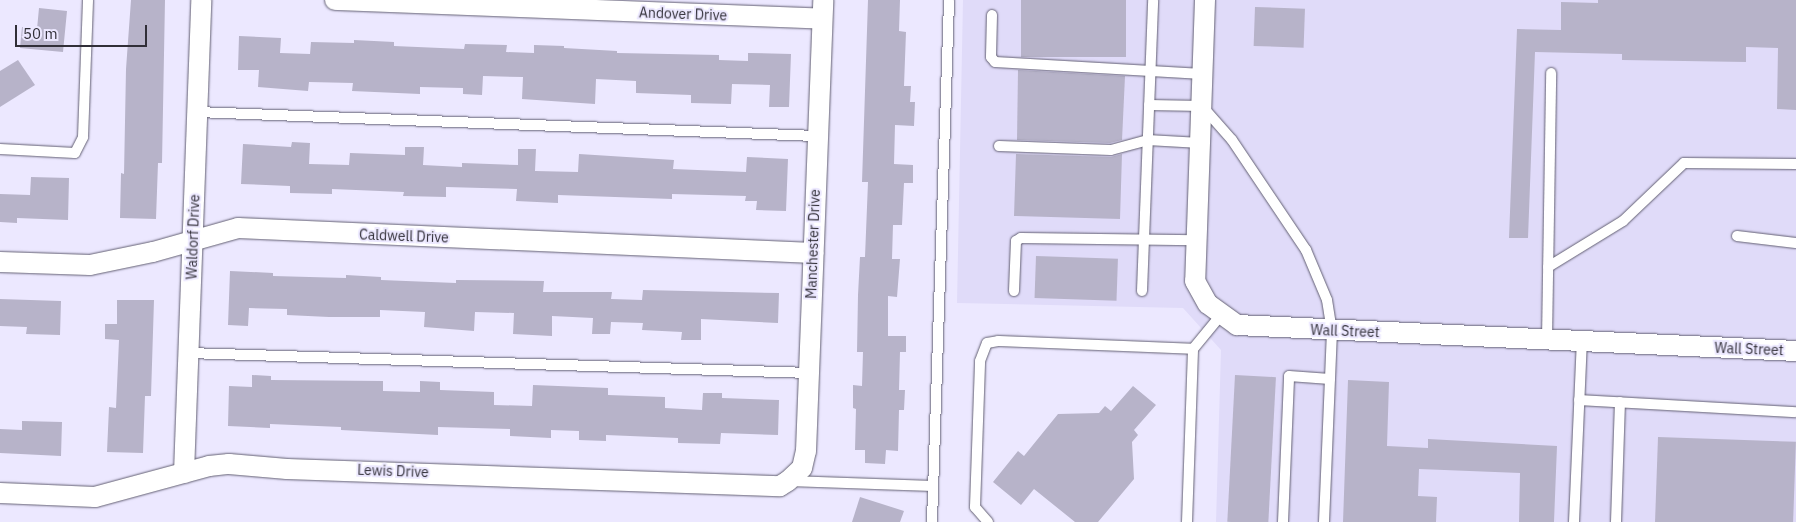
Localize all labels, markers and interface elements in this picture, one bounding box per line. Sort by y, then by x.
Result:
street label: Andover Drive [639,4,727,24]
scale bar [18,15,150,47]
text: 50 m [23,24,58,43]
street label: Manchester Drive [803,189,823,299]
street label: Waldorf Drive [183,194,203,280]
street label: Caldwell Drive [359,226,449,246]
street label: Wall Street [1310,321,1380,341]
street label: Wall Street [1714,339,1784,359]
street label: Lewis Drive [357,461,429,481]

